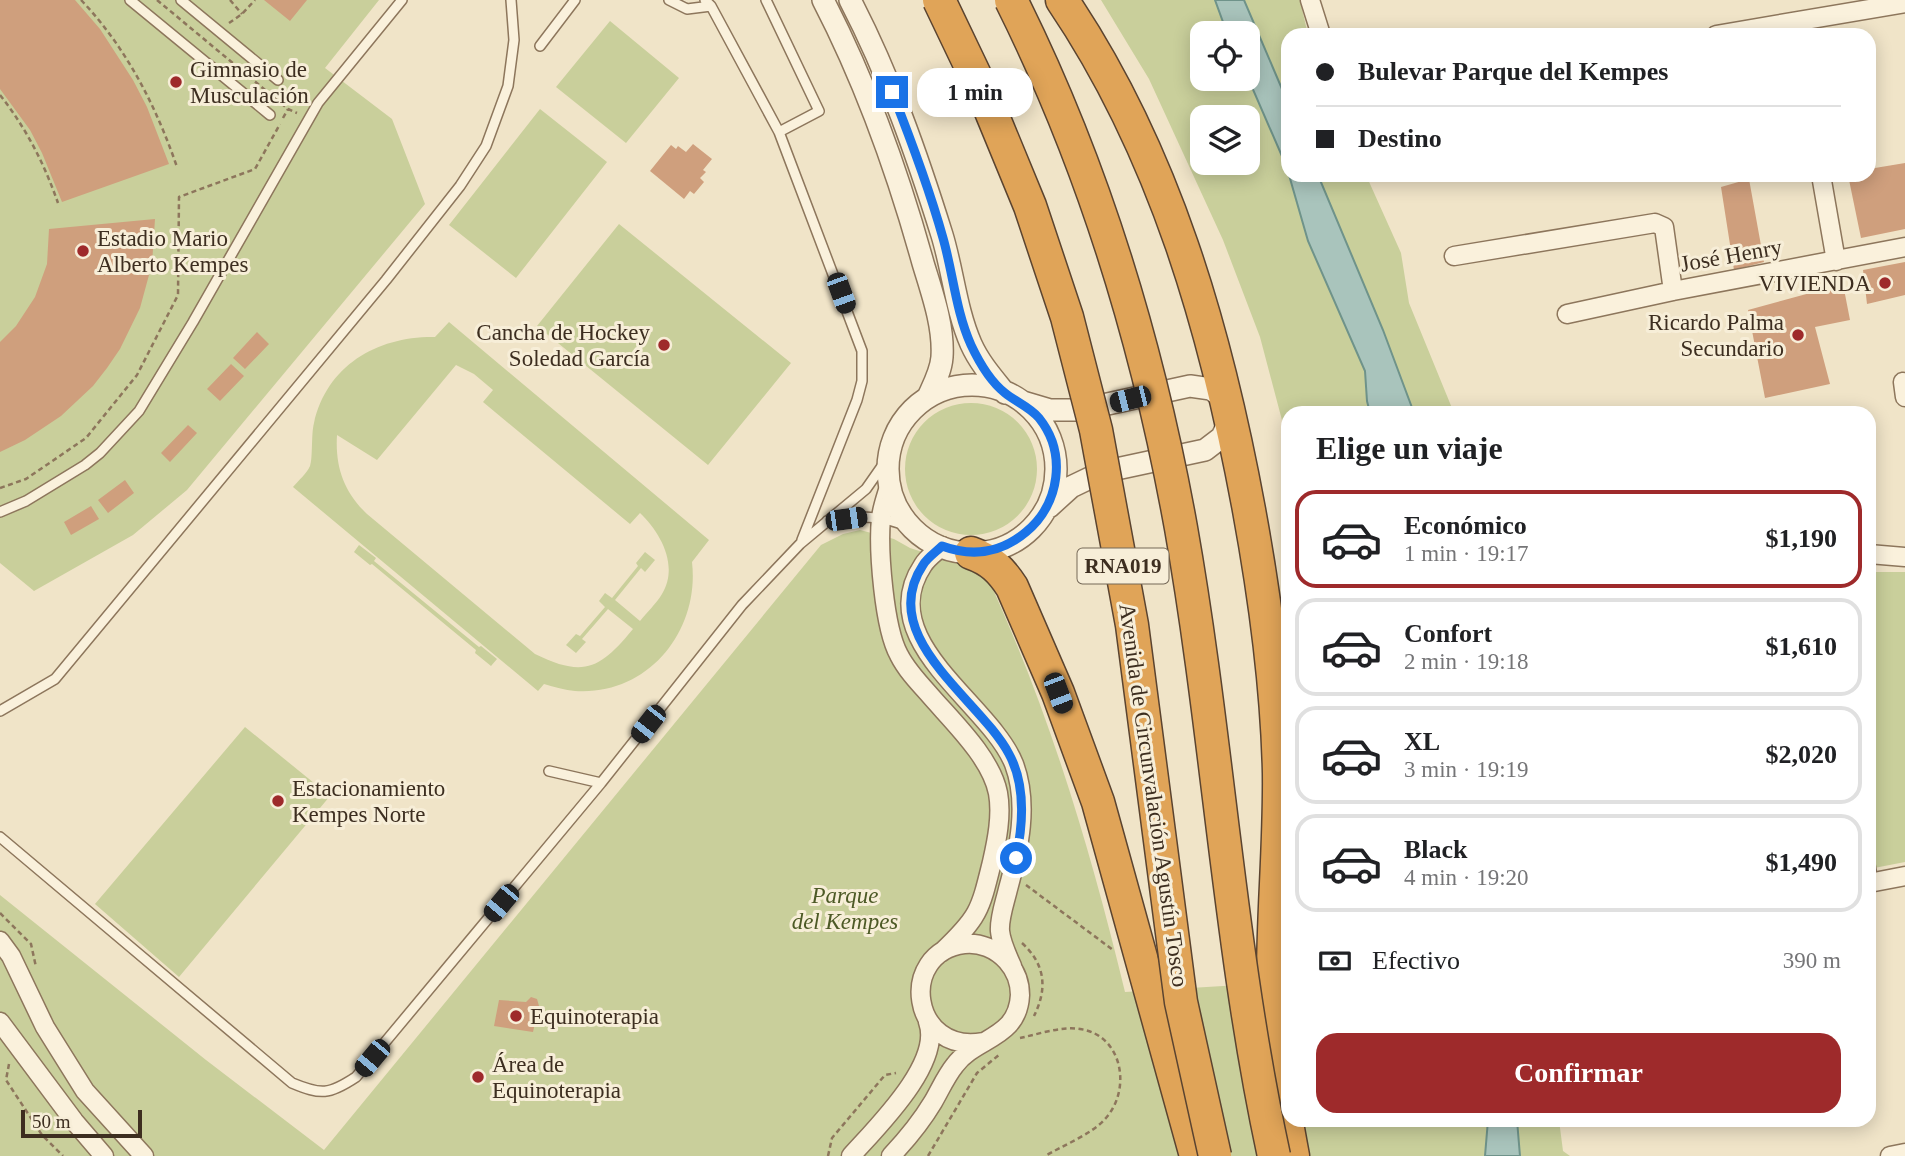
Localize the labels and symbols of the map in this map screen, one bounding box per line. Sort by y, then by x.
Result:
place label: Gimnasio de Musculación [190,57,309,108]
callout: 1 min [917,68,1032,116]
marker: Gimnasio de Musculación [168,74,184,90]
route end [876,76,908,108]
place label: Estadio Mario Alberto Kempes [97,226,248,277]
street label: José Henry [1678,234,1784,277]
marker: Estadio Mario Alberto Kempes [75,243,91,259]
car [824,270,859,316]
place label: VIVIENDA [1759,271,1871,296]
marker: VIVIENDA [1877,275,1893,291]
place label: Ricardo Palma Secundario [1648,310,1784,361]
place label: Cancha de Hockey Soledad García [476,320,650,371]
marker: Ricardo Palma Secundario [1790,327,1806,343]
marker: Cancha de Hockey Soledad García [656,337,672,353]
car [1108,384,1153,414]
car [824,506,869,532]
road number: RNA019 [1078,548,1168,584]
street label: Avenida de Circunvalación Agustín Tosco [1114,602,1193,989]
car [1041,670,1076,716]
car [627,701,670,747]
place label: Estacionamiento Kempes Norte [292,776,445,827]
marker: Estacionamiento Kempes Norte [270,793,286,809]
route start [1000,842,1032,874]
car [480,880,523,926]
park label: Parque del Kempes [792,883,898,934]
place label: Equinoterapia [530,1004,659,1029]
marker: Equinoterapia [508,1008,524,1024]
car [351,1035,394,1081]
place label: Área de Equinoterapia [492,1052,621,1103]
marker: Área de Equinoterapia [470,1069,486,1085]
scale bar [21,1107,142,1139]

